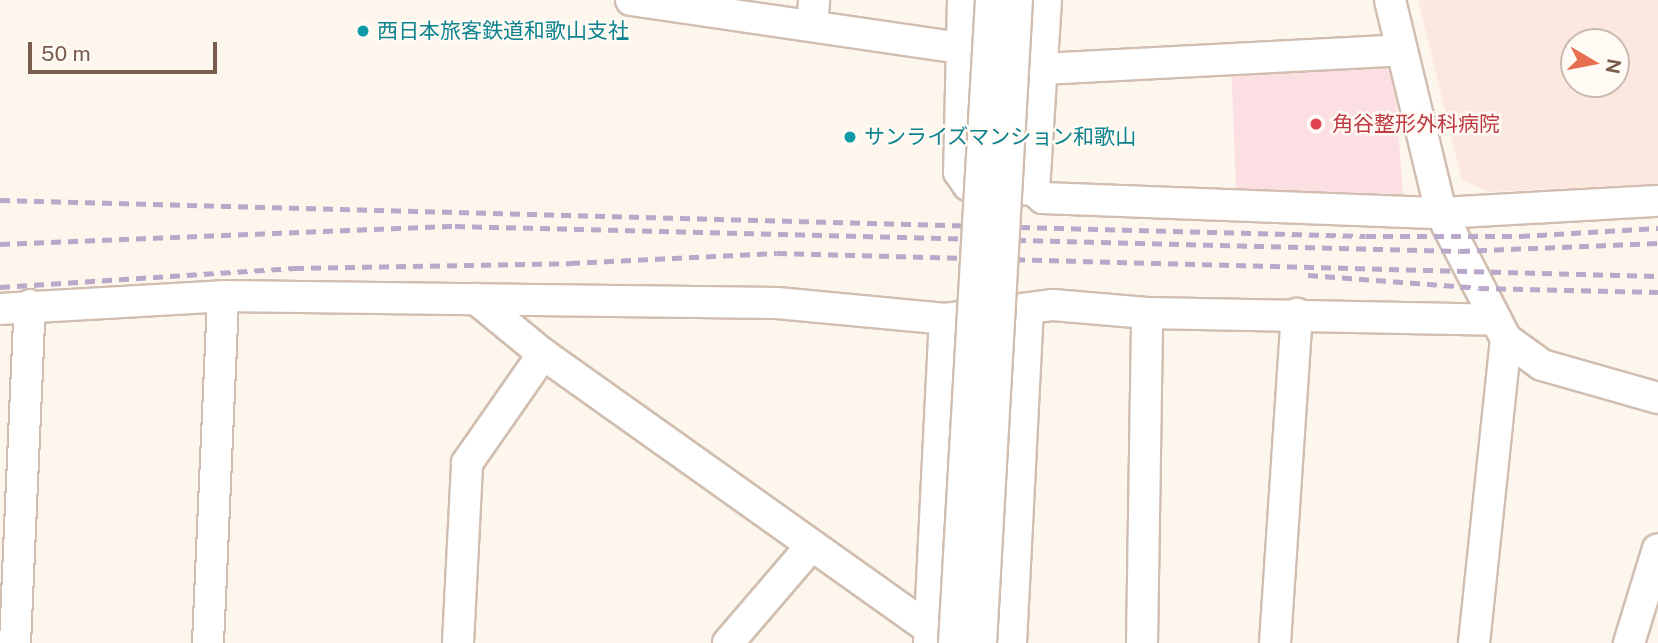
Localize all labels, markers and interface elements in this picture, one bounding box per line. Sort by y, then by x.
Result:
place label: 西日本旅客鉄道和歌山支社 [377,18,629,44]
marker: 西日本旅客鉄道和歌山支社 [355,23,371,39]
scale bar [32,28,220,72]
north arrow [1560,28,1630,98]
text: 50 m [41,41,91,66]
text: N [1602,57,1626,76]
place label: 角谷整形外科病院 [1332,111,1500,137]
marker: 角谷整形外科病院 [1306,114,1326,134]
place label: サンライズマンション和歌山 [864,124,1137,150]
marker: サンライズマンション和歌山 [842,129,858,145]

